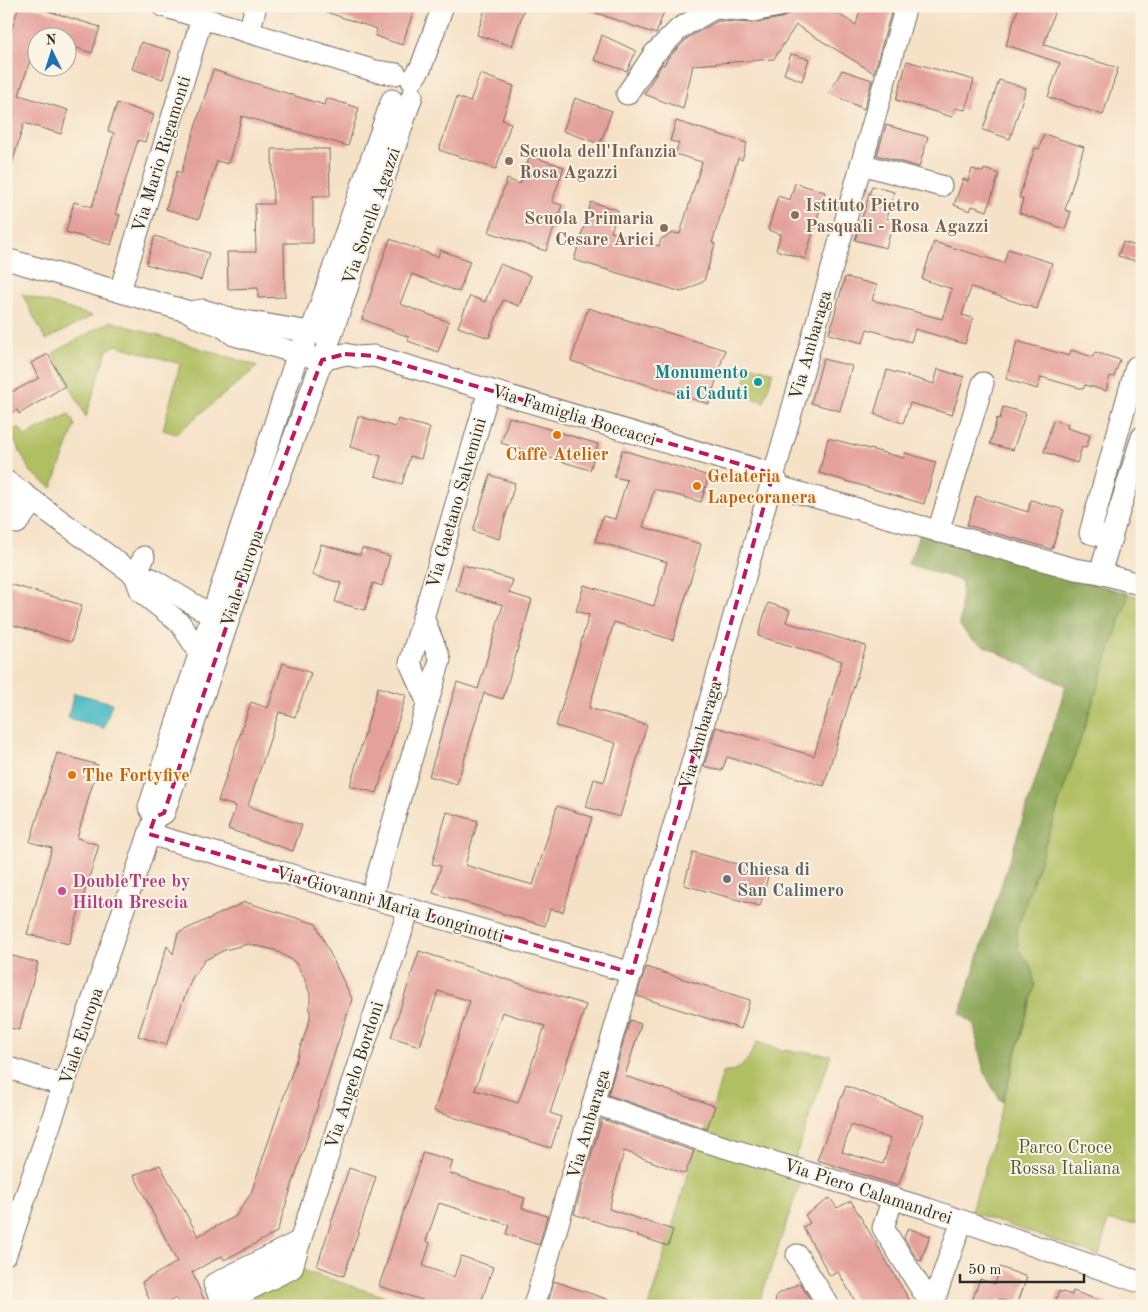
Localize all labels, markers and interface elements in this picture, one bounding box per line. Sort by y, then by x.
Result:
north arrow [28,28,78,78]
text: N [45,33,57,47]
street label: Via Mario Rigamonti [130,74,194,235]
place label: Scuola dell'Infanzia Rosa Agazzi [519,143,677,182]
street label: Via Sorelle Agazzi [340,145,404,287]
marker: Scuola dell'Infanzia Rosa Agazzi [503,155,515,167]
place label: Istituto Pietro Pasquali - Rosa Agazzi [805,197,989,236]
marker: Istituto Pietro Pasquali - Rosa Agazzi [789,209,801,221]
place label: Scuola Primaria Cesare Arici [524,210,654,249]
marker: Scuola Primaria Cesare Arici [658,222,670,234]
street label: Via Ambaraga [787,288,835,402]
place label: Monumento ai Caduti [654,364,748,403]
marker: Monumento ai Caduti [752,376,764,388]
street label: Via Famiglia Boccacci [489,382,658,450]
street label: Via Gaetano Salvemini [424,416,490,591]
marker: Caffè Atelier [551,429,563,441]
place label: Caffè Atelier [506,446,609,464]
place label: Gelateria Lapecoranera [707,468,816,507]
marker: Gelateria Lapecoranera [691,480,703,492]
street label: Viale Europa [219,527,267,629]
street label: Via Ambaraga [677,678,725,792]
place label: The Fortyfive [82,767,190,785]
marker: The Fortyfive [66,769,78,781]
place label: Chiesa di San Calimero [737,861,844,900]
street label: Via Giovanni Maria Longinotti [274,864,506,946]
place label: DoubleTree by Hilton Brescia [72,873,190,912]
marker: Chiesa di San Calimero [721,873,733,885]
marker: DoubleTree by Hilton Brescia [56,885,68,897]
street label: Viale Europa [57,985,107,1087]
street label: Via Angelo Bordoni [323,999,387,1151]
street label: Via Ambaraga [565,1067,613,1181]
park label: Parco Croce Rossa Italiana [1010,1139,1121,1178]
street label: Via Piero Calamandrei [781,1156,954,1228]
scale bar [960,1252,1084,1284]
text: 50 m [968,1263,1002,1278]

